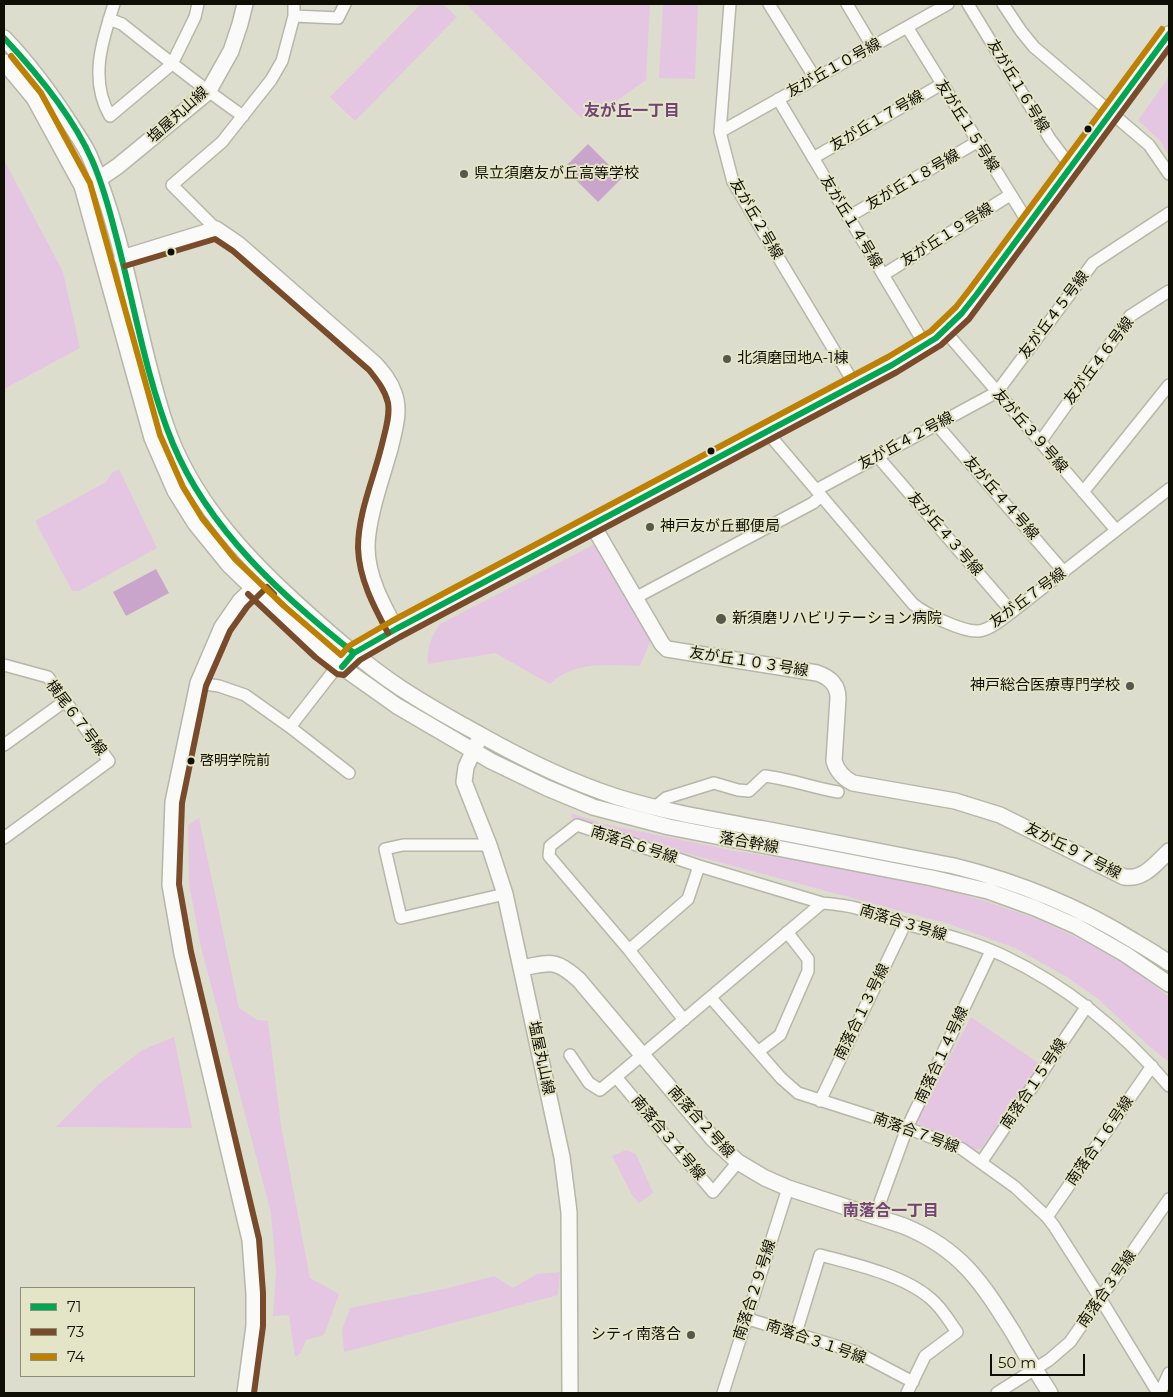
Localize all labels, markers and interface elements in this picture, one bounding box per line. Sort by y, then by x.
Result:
street label: 友が丘１０号線 [784,35,884,101]
street label: 友が丘１６号線 [983,36,1053,136]
street label: 友が丘１５号線 [932,77,1002,175]
street label: 塩屋丸山線 [144,83,212,147]
street label: 友が丘１７号線 [827,87,927,155]
district label: 友が丘一丁目 [584,101,680,121]
unlabelled marker [1083,124,1093,134]
street label: 友が丘１８号線 [863,146,963,214]
place label: 県立須磨友が丘高等学校 [474,165,639,183]
marker: 県立須磨友が丘高等学校 [458,168,470,180]
street label: 友が丘１４号線 [816,172,886,272]
street label: 友が丘２号線 [726,176,786,262]
street label: 友が丘１９号線 [898,200,996,270]
unlabelled marker [166,247,176,257]
street label: 友が丘４５号線 [1015,268,1093,362]
street label: 友が丘４６号線 [1060,314,1138,408]
place label: 北須磨団地A-1棟 [737,350,848,368]
marker: 北須磨団地A-1棟 [721,353,733,365]
street label: 友が丘３９号線 [989,385,1071,477]
street label: 友が丘４２号線 [855,408,957,474]
unlabelled marker [706,446,716,456]
street label: 友が丘４４号線 [960,452,1042,544]
street label: 友が丘４３号線 [904,488,986,580]
place label: 神戸友が丘郵便局 [660,518,780,536]
marker: 神戸友が丘郵便局 [644,521,656,533]
street label: 友が丘７号線 [986,564,1070,632]
place label: 新須磨リハビリテーション病院 [732,610,942,628]
marker: 新須磨リハビリテーション病院 [714,612,728,626]
street label: 友が丘１０３号線 [688,644,810,680]
street label: 横尾６７号線 [42,677,110,759]
place label: 神戸総合医療専門学校 [970,677,1120,695]
marker: 神戸総合医療専門学校 [1124,680,1136,692]
place label: 啓明学院前 [200,753,270,769]
marker: 啓明学院前 [186,756,196,766]
street label: 友が丘９７号線 [1022,819,1124,883]
street label: 南落合６号線 [588,823,680,867]
street label: 落合幹線 [718,829,780,857]
street label: 南落合３号線 [857,901,949,945]
street label: 南落合１３号線 [831,961,893,1063]
street label: 南落合１４号線 [912,1004,972,1106]
street label: 塩屋丸山線 [524,1019,558,1097]
street label: 南落合１５号線 [997,1035,1071,1133]
street label: 南落合２号線 [664,1083,738,1161]
street label: 南落合３４号線 [627,1092,709,1184]
street label: 南落合１６号線 [1063,1093,1137,1189]
street label: 南落合７号線 [871,1109,961,1157]
district label: 南落合一丁目 [843,1201,939,1221]
street label: 南落合２９号線 [730,1237,780,1343]
street label: 南落合３号線 [1074,1247,1140,1331]
legend [20,1287,195,1377]
text: 71 [67,1297,81,1316]
street label: 南落合３１号線 [763,1316,869,1368]
text: 73 [67,1322,84,1341]
place label: シティ南落合 [591,1326,681,1344]
marker: シティ南落合 [685,1329,697,1341]
scale bar [993,1344,1088,1376]
text: 74 [67,1347,85,1366]
text: 50 m [998,1353,1036,1372]

